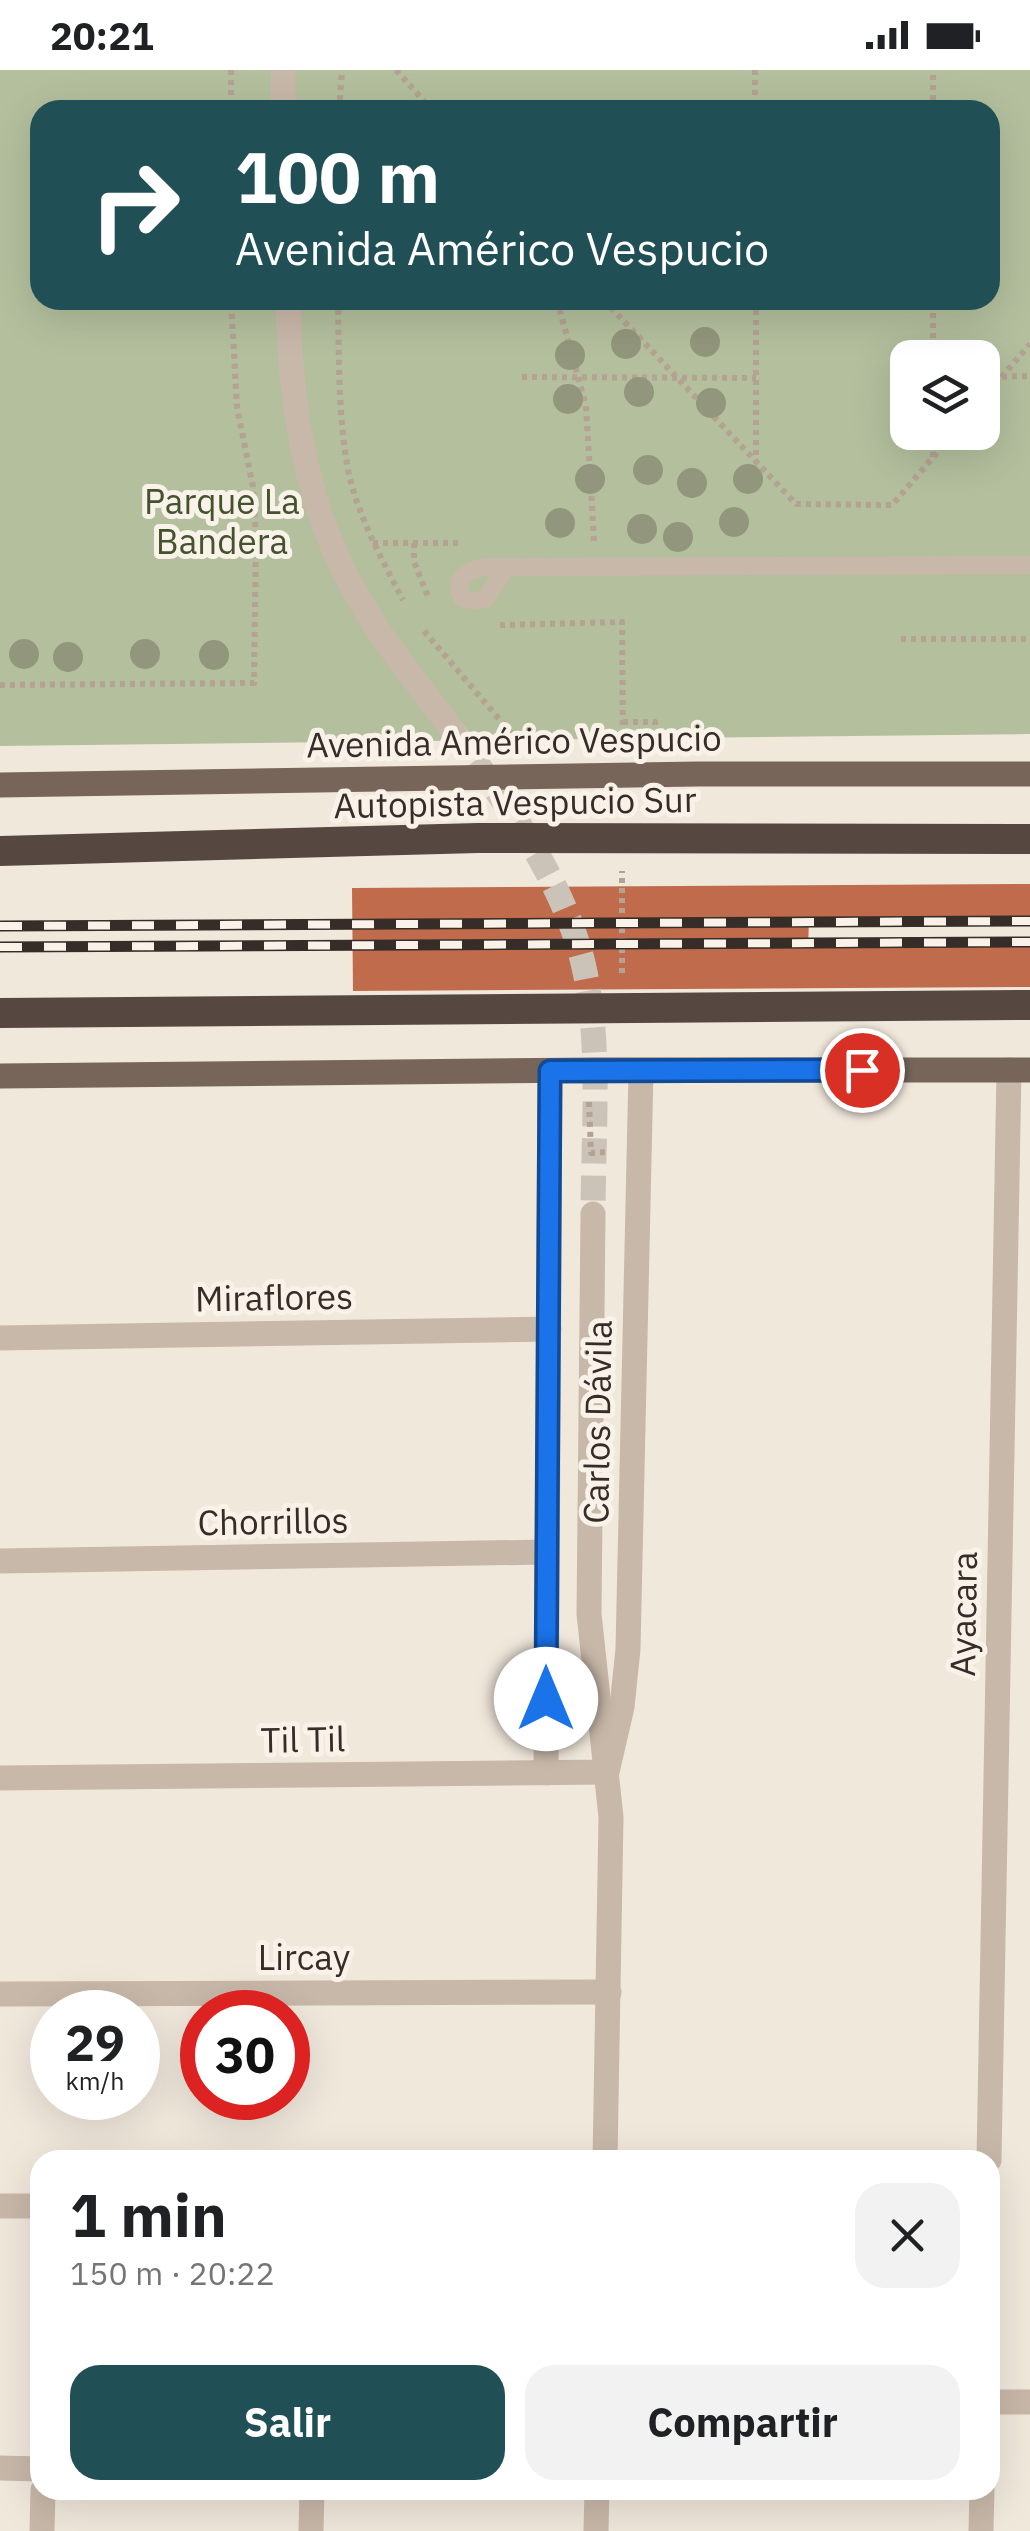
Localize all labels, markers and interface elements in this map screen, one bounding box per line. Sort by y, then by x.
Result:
text: 20:21 [50,11,154,60]
text: 100 m [235,131,440,222]
icon: right [70,140,200,270]
text: Avenida Américo Vespucio [235,219,769,277]
map controls [890,340,1000,450]
button: layers [890,340,1000,450]
park label: Parque La Bandera [144,478,300,564]
street label: Avenida Américo Vespucio [306,714,722,768]
street label: Autopista Vespucio Sur [333,776,697,828]
pin [820,1028,905,1113]
icon: arrive [835,1043,890,1098]
street label: Miraflores [195,1273,353,1321]
street label: Carlos Dávila [572,1320,622,1524]
street label: Chorrillos [197,1497,349,1545]
street label: Ayacara [939,1551,987,1677]
position arrow [494,1647,598,1751]
street label: Til Til [260,1715,346,1763]
street label: Lircay [258,1934,350,1980]
speed limit sign: 30 [180,1990,310,2120]
text: 29 [65,2010,125,2075]
text: km/h [66,2064,124,2097]
text: 1 min [70,2175,227,2254]
button: close [855,2183,960,2288]
text: 150 m · 20:22 [70,2252,275,2294]
button: Salir [70,2365,505,2480]
button: Compartir [525,2365,960,2480]

